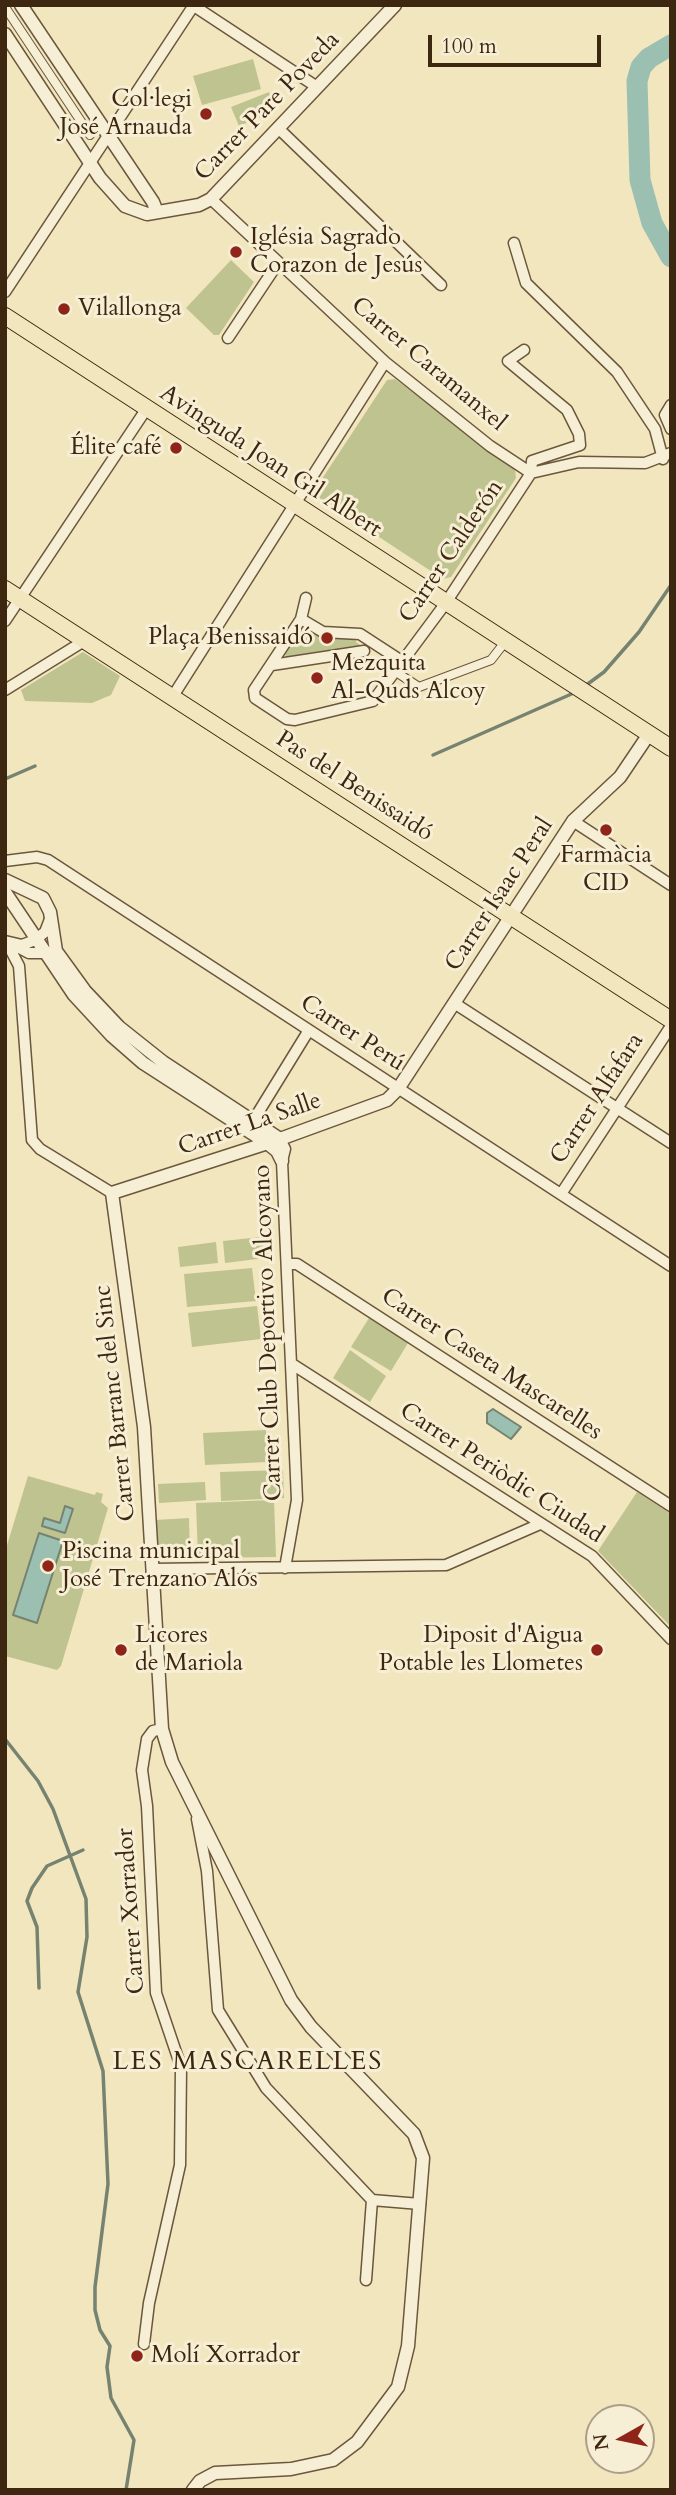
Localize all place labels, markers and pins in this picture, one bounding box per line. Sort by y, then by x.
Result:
place label: Col·legi José Arnauda [59,86,192,142]
marker: Col·legi José Arnauda [198,106,214,122]
place label: Iglésia Sagrado Corazon de Jesús [250,224,423,280]
marker: Iglésia Sagrado Corazon de Jesús [228,244,244,260]
place label: Vilallonga [78,295,182,323]
marker: Vilallonga [56,301,72,317]
place label: Élite café [70,434,162,462]
marker: Élite café [168,440,184,456]
place label: Plaça Benissaidó [148,624,313,652]
marker: Plaça Benissaidó [319,630,335,646]
place label: Mezquita Al-Quds Alcoy [331,650,486,706]
marker: Mezquita Al-Quds Alcoy [309,670,325,686]
marker: Farmàcia CID [598,822,614,838]
place label: Farmàcia CID [560,842,652,898]
place label: Piscina municipal José Trenzano Alós [62,1538,258,1594]
marker: Piscina municipal José Trenzano Alós [40,1558,56,1574]
place label: Licores de Mariola [135,1622,243,1678]
place label: Diposit d'Aigua Potable les Llometes [379,1622,583,1678]
marker: Licores de Mariola [113,1642,129,1658]
marker: Diposit d'Aigua Potable les Llometes [589,1642,605,1658]
place label: Molí Xorrador [151,2342,300,2370]
marker: Molí Xorrador [129,2348,145,2364]

